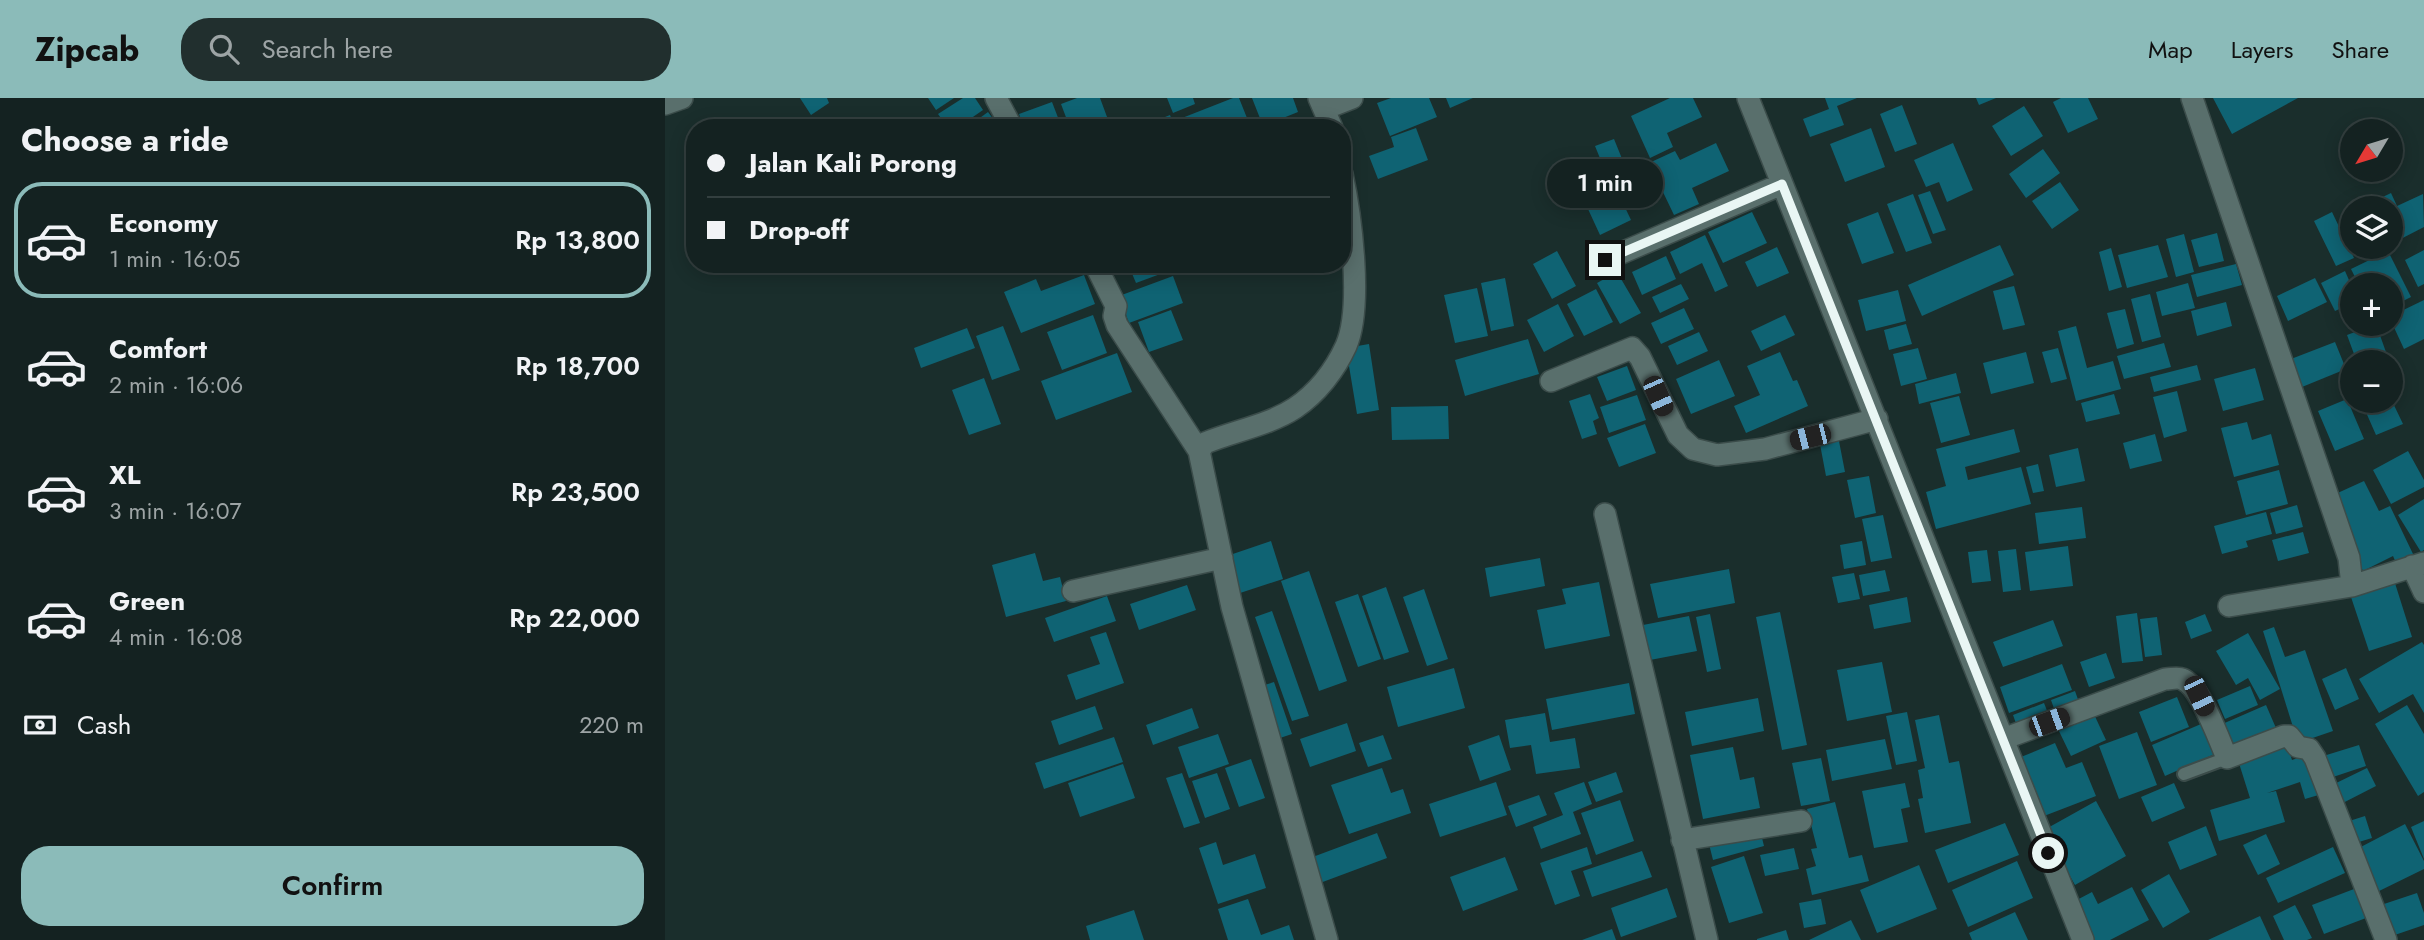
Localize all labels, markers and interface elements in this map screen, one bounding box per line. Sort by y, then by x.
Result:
search box [181,18,671,81]
text: Zipcab [35,26,139,73]
icon: search [205,30,243,68]
text: Search here [261,30,393,68]
text: Map [2148,32,2193,67]
text: Layers [2231,32,2293,67]
text: Share [2331,32,2389,67]
text: Choose a ride [21,117,229,163]
north arrow [2340,119,2403,182]
map controls [2340,119,2403,413]
text: Jalan Kali Porong [749,144,957,182]
callout: 1 min [1547,158,1663,208]
text: 1 min [1577,166,1633,200]
button: layers [2340,196,2403,259]
text: Economy [109,204,218,242]
icon: car [25,209,88,272]
text: Drop-off [749,211,849,249]
text: Rp 13,800 [515,221,640,259]
text: 1 min · 16:05 [109,242,240,276]
route end [1589,244,1621,276]
button: + [2340,273,2403,336]
text: Comfort [109,330,207,368]
icon: car [25,335,88,398]
text: Rp 18,700 [516,347,640,385]
button: − [2340,350,2403,413]
text: 2 min · 16:06 [109,368,243,402]
car [1640,373,1677,419]
car [1788,422,1833,452]
text: XL [109,456,141,494]
icon: car [25,461,88,524]
text: Rp 23,500 [511,473,640,511]
text: 3 min · 16:07 [109,494,242,528]
text: Green [109,582,185,620]
icon: car [25,587,88,650]
text: Rp 22,000 [509,599,640,637]
text: 4 min · 16:08 [109,620,243,654]
car [2181,673,2218,719]
car [2026,705,2073,739]
icon: cash [21,706,59,744]
text: Cash [77,706,131,744]
text: 220 m [579,708,644,742]
route start [2032,837,2064,869]
button: Confirm [21,846,644,926]

